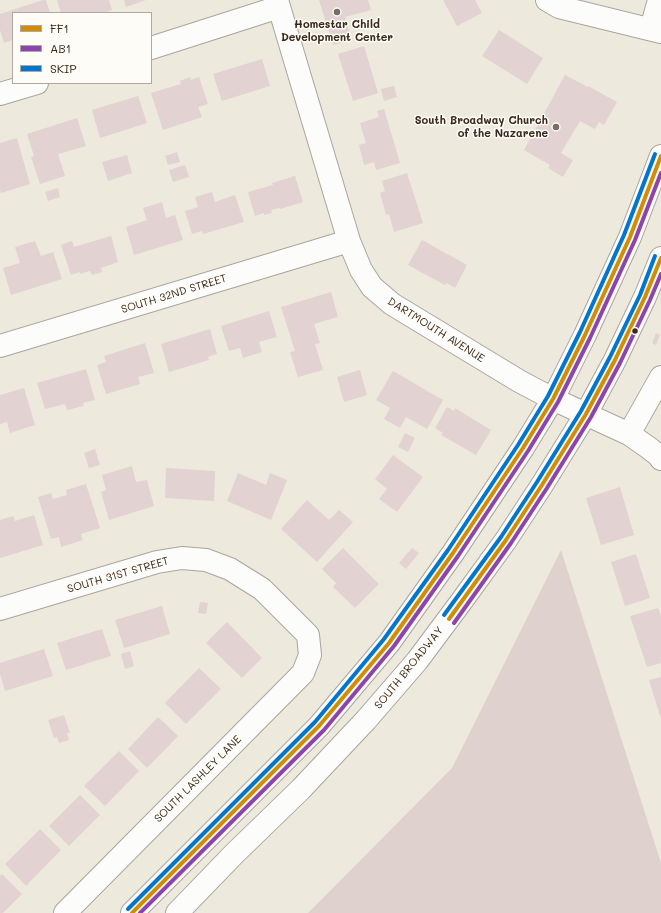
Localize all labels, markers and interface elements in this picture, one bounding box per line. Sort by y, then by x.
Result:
marker: Homestar Child Development Center [332,7,342,17]
legend [12,12,152,84]
place label: Homestar Child Development Center [281,18,393,44]
text: FF1 [50,20,69,36]
text: AB1 [50,40,71,56]
text: SKIP [50,60,77,76]
place label: South Broadway Church of the Nazarene [415,114,548,140]
marker: South Broadway Church of the Nazarene [551,122,561,132]
street label: SOUTH 32ND STREET [120,272,228,316]
street label: DARTMOUTH AVENUE [385,295,487,365]
unlabelled marker [630,326,640,336]
street label: SOUTH 31ST STREET [66,554,170,596]
street label: SOUTH BROADWAY [372,624,446,712]
street label: SOUTH LASHLEY LANE [152,733,244,825]

